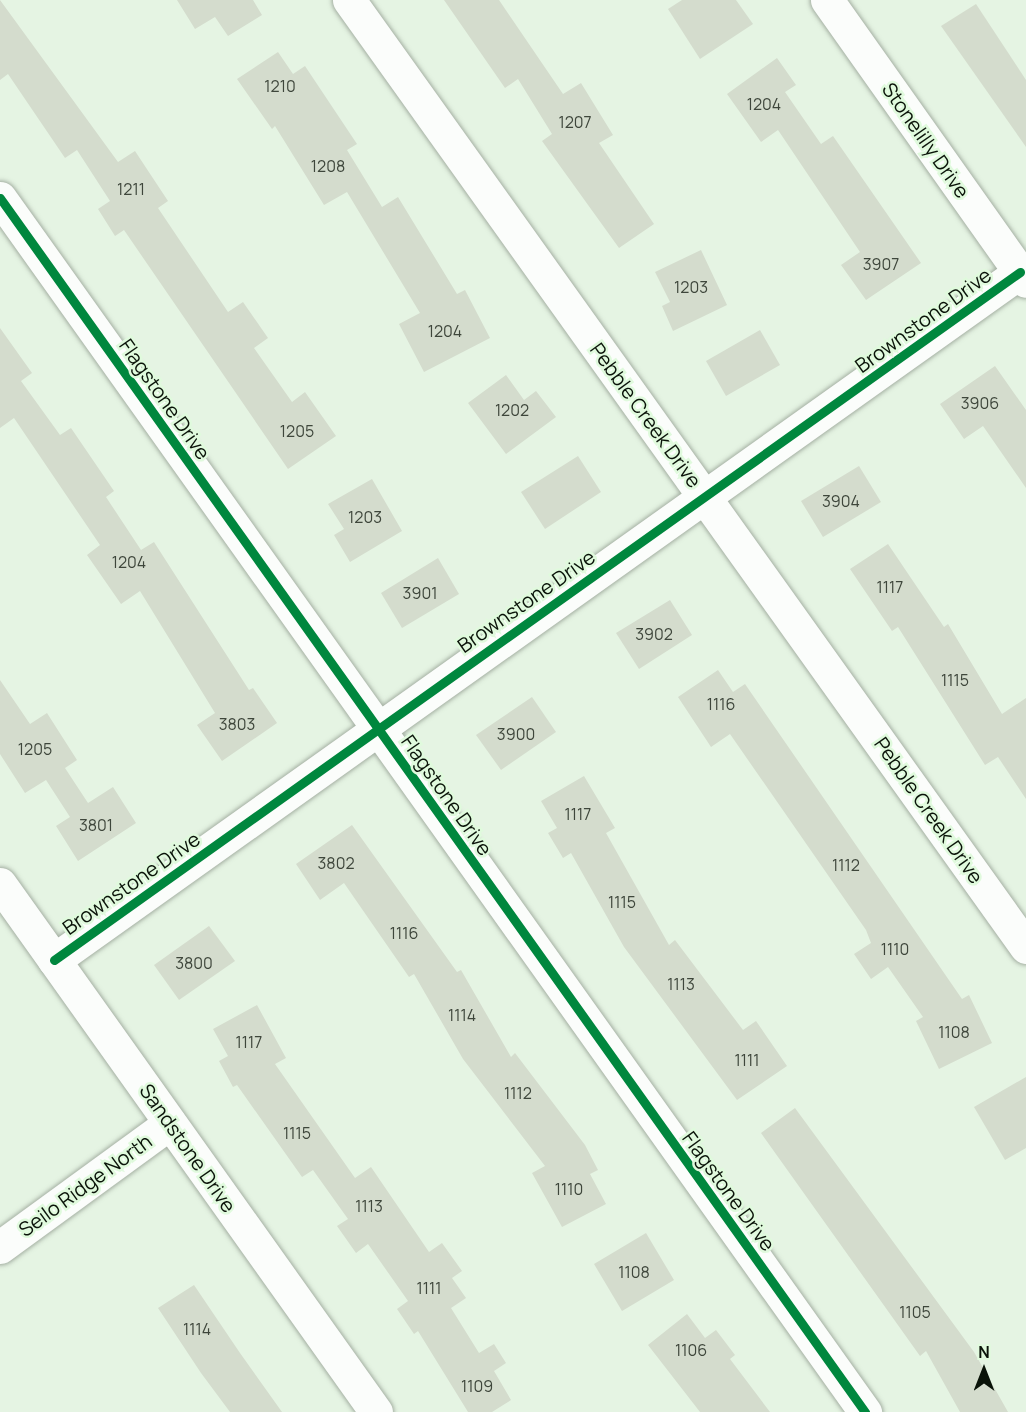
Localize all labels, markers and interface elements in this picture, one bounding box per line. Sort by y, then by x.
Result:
house number: 1210 [264,76,296,96]
street label: Stonelilly Drive [877,78,975,202]
house number: 1204 [747,94,781,114]
house number: 1207 [558,112,592,132]
house number: 1208 [311,156,345,176]
house number: 1211 [117,179,145,199]
house number: 3907 [863,254,899,274]
street label: Brownstone Drive [850,263,996,377]
house number: 1203 [674,277,708,297]
house number: 1204 [428,321,462,341]
street label: Flagstone Drive [114,334,216,464]
street label: Pebble Creek Drive [585,338,707,492]
house number: 3906 [961,393,999,413]
house number: 1202 [495,400,529,420]
house number: 1205 [280,421,314,441]
house number: 3904 [822,491,860,511]
house number: 1203 [348,507,382,527]
street label: Brownstone Drive [453,545,599,657]
house number: 1204 [112,552,146,572]
house number: 1117 [877,577,903,597]
house number: 3901 [403,583,437,603]
house number: 3902 [635,624,673,644]
house number: 1115 [941,670,969,690]
house number: 1116 [707,694,735,714]
house number: 3803 [219,714,255,734]
house number: 3900 [497,724,535,744]
street label: Flagstone Drive [396,730,498,860]
street label: Pebble Creek Drive [870,732,988,888]
house number: 1205 [18,739,52,759]
house number: 1117 [565,804,591,824]
house number: 3801 [79,815,113,835]
street label: Brownstone Drive [58,827,204,939]
house number: 3802 [317,853,355,873]
house number: 1112 [832,855,860,875]
house number: 1115 [608,892,636,912]
house number: 1116 [390,923,418,943]
house number: 1110 [881,939,909,959]
house number: 3800 [175,953,213,973]
house number: 1113 [667,974,695,994]
house number: 1114 [448,1005,476,1025]
house number: 1108 [938,1022,970,1042]
house number: 1117 [236,1032,262,1052]
house number: 1111 [735,1050,759,1070]
street label: Sandstone Drive [135,1079,241,1217]
house number: 1112 [504,1083,532,1103]
house number: 1115 [283,1123,311,1143]
street label: Flagstone Drive [678,1127,780,1255]
street label: Seilo Ridge North [14,1129,156,1241]
house number: 1110 [555,1179,583,1199]
house number: 1113 [355,1196,383,1216]
house number: 1108 [618,1262,650,1282]
house number: 1111 [417,1278,441,1298]
house number: 1105 [899,1302,931,1322]
house number: 1114 [183,1319,211,1339]
house number: 1106 [675,1340,707,1360]
north arrow [954,1340,1014,1400]
text: N [978,1341,990,1363]
house number: 1109 [461,1376,493,1396]

